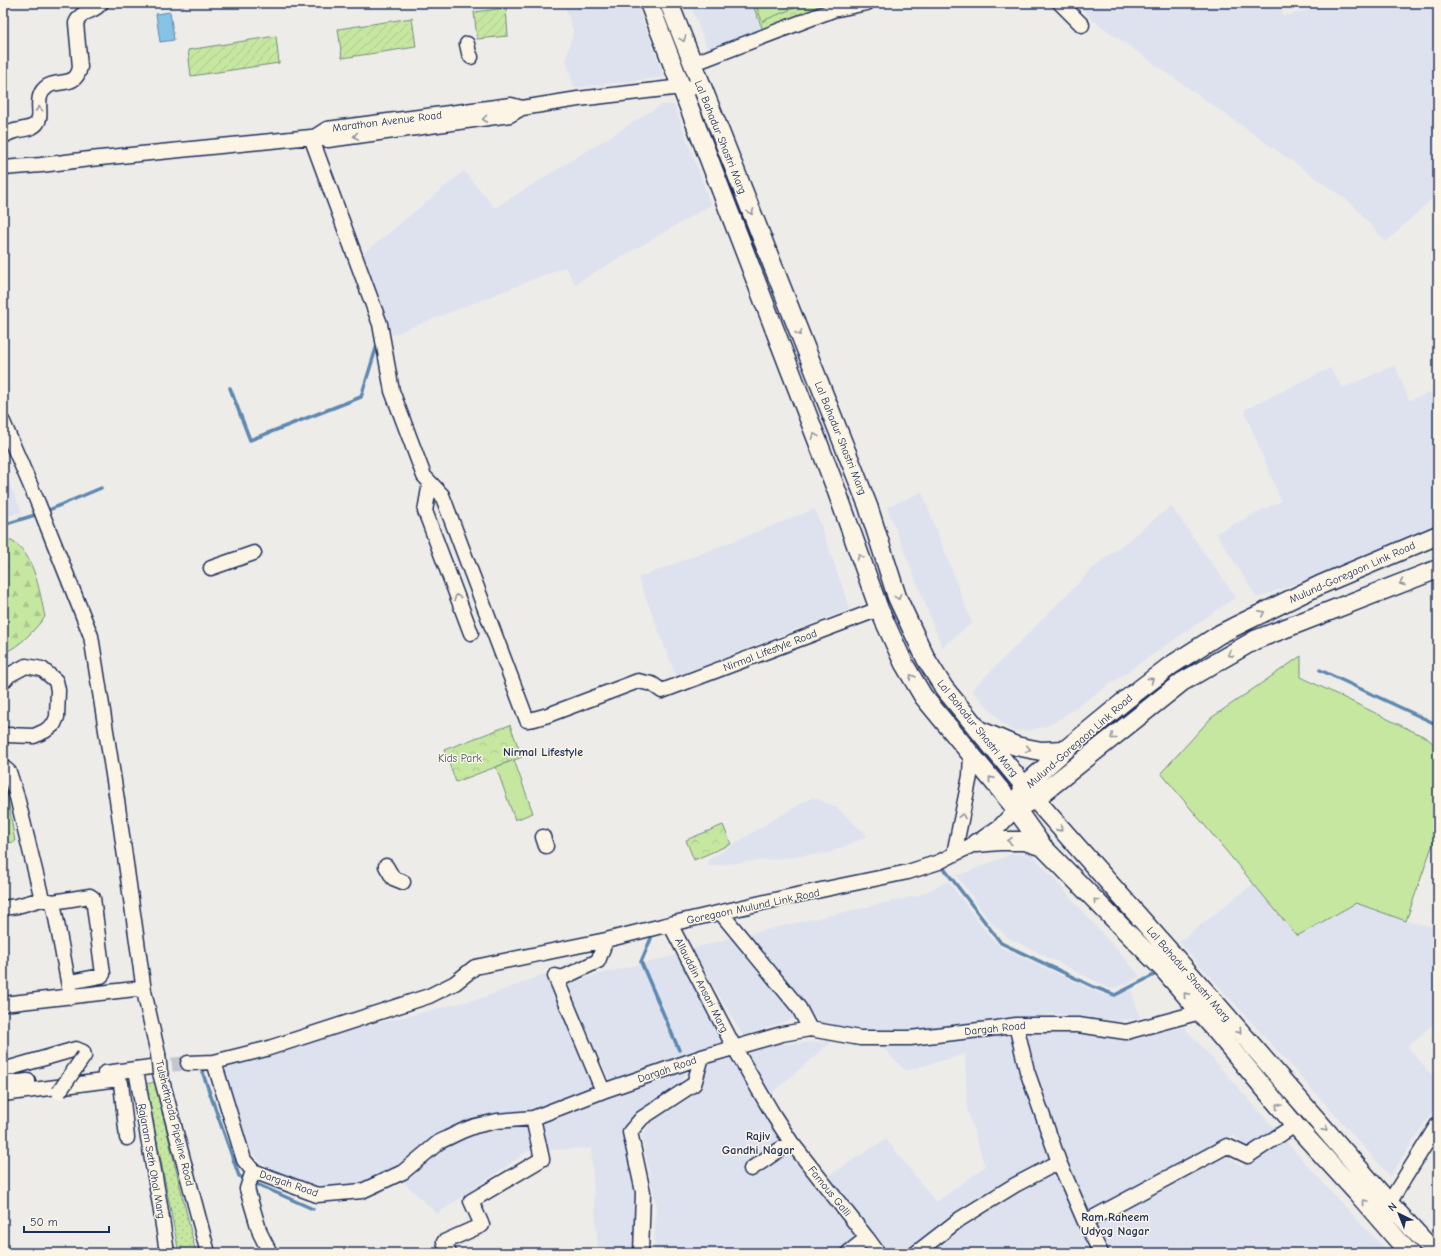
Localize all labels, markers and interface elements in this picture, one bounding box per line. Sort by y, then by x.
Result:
one-way arrow [679,36,687,43]
street label: Lal Bahadur Shastri Marg [692,79,749,196]
one-way arrow [35,106,43,112]
street label: Marathon Avenue Road [332,108,443,135]
one-way arrow [482,114,488,123]
one-way arrow [353,131,360,140]
one-way arrow [747,209,755,216]
one-way arrow [795,330,803,337]
street label: Lal Bahadur Shastri Marg [812,380,869,497]
one-way arrow [811,432,819,439]
street label: Mulund-Goregaon Link Road [1287,539,1417,606]
one-way arrow [857,554,865,561]
one-way arrow [1398,579,1405,587]
one-way arrow [454,593,462,600]
one-way arrow [893,593,901,600]
one-way arrow [1258,610,1265,618]
street label: Nirmal Lifestyle Road [721,627,819,674]
one-way arrow [1227,650,1234,657]
one-way arrow [909,674,916,681]
street label: Lal Bahadur Shastri Marg [934,677,1021,780]
one-way arrow [1146,678,1153,685]
street label: Mulund-Goregaon Link Road [1024,692,1135,791]
one-way arrow [1110,732,1117,739]
one-way arrow [1025,744,1031,752]
district label: Nirmal Lifestyle [503,745,583,759]
park label: Kids Park [438,752,483,765]
one-way arrow [989,776,996,784]
one-way arrow [958,813,966,819]
one-way arrow [1056,824,1063,831]
one-way arrow [1007,837,1013,845]
street label: Goregaon Mulund Link Road [685,886,821,927]
one-way arrow [1093,898,1101,906]
street label: Lal Bahadur Shastri Marg [1144,924,1233,1024]
street label: Allauddin Ansari Marg [672,936,731,1035]
one-way arrow [1184,993,1191,1000]
street label: Dargah Road [964,1019,1026,1038]
one-way arrow [1235,1026,1242,1033]
street label: Dargah Road [636,1053,698,1086]
street label: Tulshethpada Pipeline Road [153,1059,197,1188]
street label: Rajaram Seth Ohol Marg [135,1102,168,1220]
one-way arrow [1276,1103,1283,1110]
one-way arrow [1320,1124,1327,1131]
district label: Rajiv Gandhi Nagar [722,1129,794,1157]
street label: Famous Galli [805,1163,854,1219]
street label: Dargah Road [258,1167,320,1200]
north arrow [1379,1194,1419,1234]
one-way arrow [1363,1200,1370,1207]
text: N [1385,1200,1400,1214]
scale bar [24,1208,109,1234]
district label: Ram Raheem Udyog Nagar [1081,1210,1149,1238]
text: 50 m [30,1215,58,1229]

